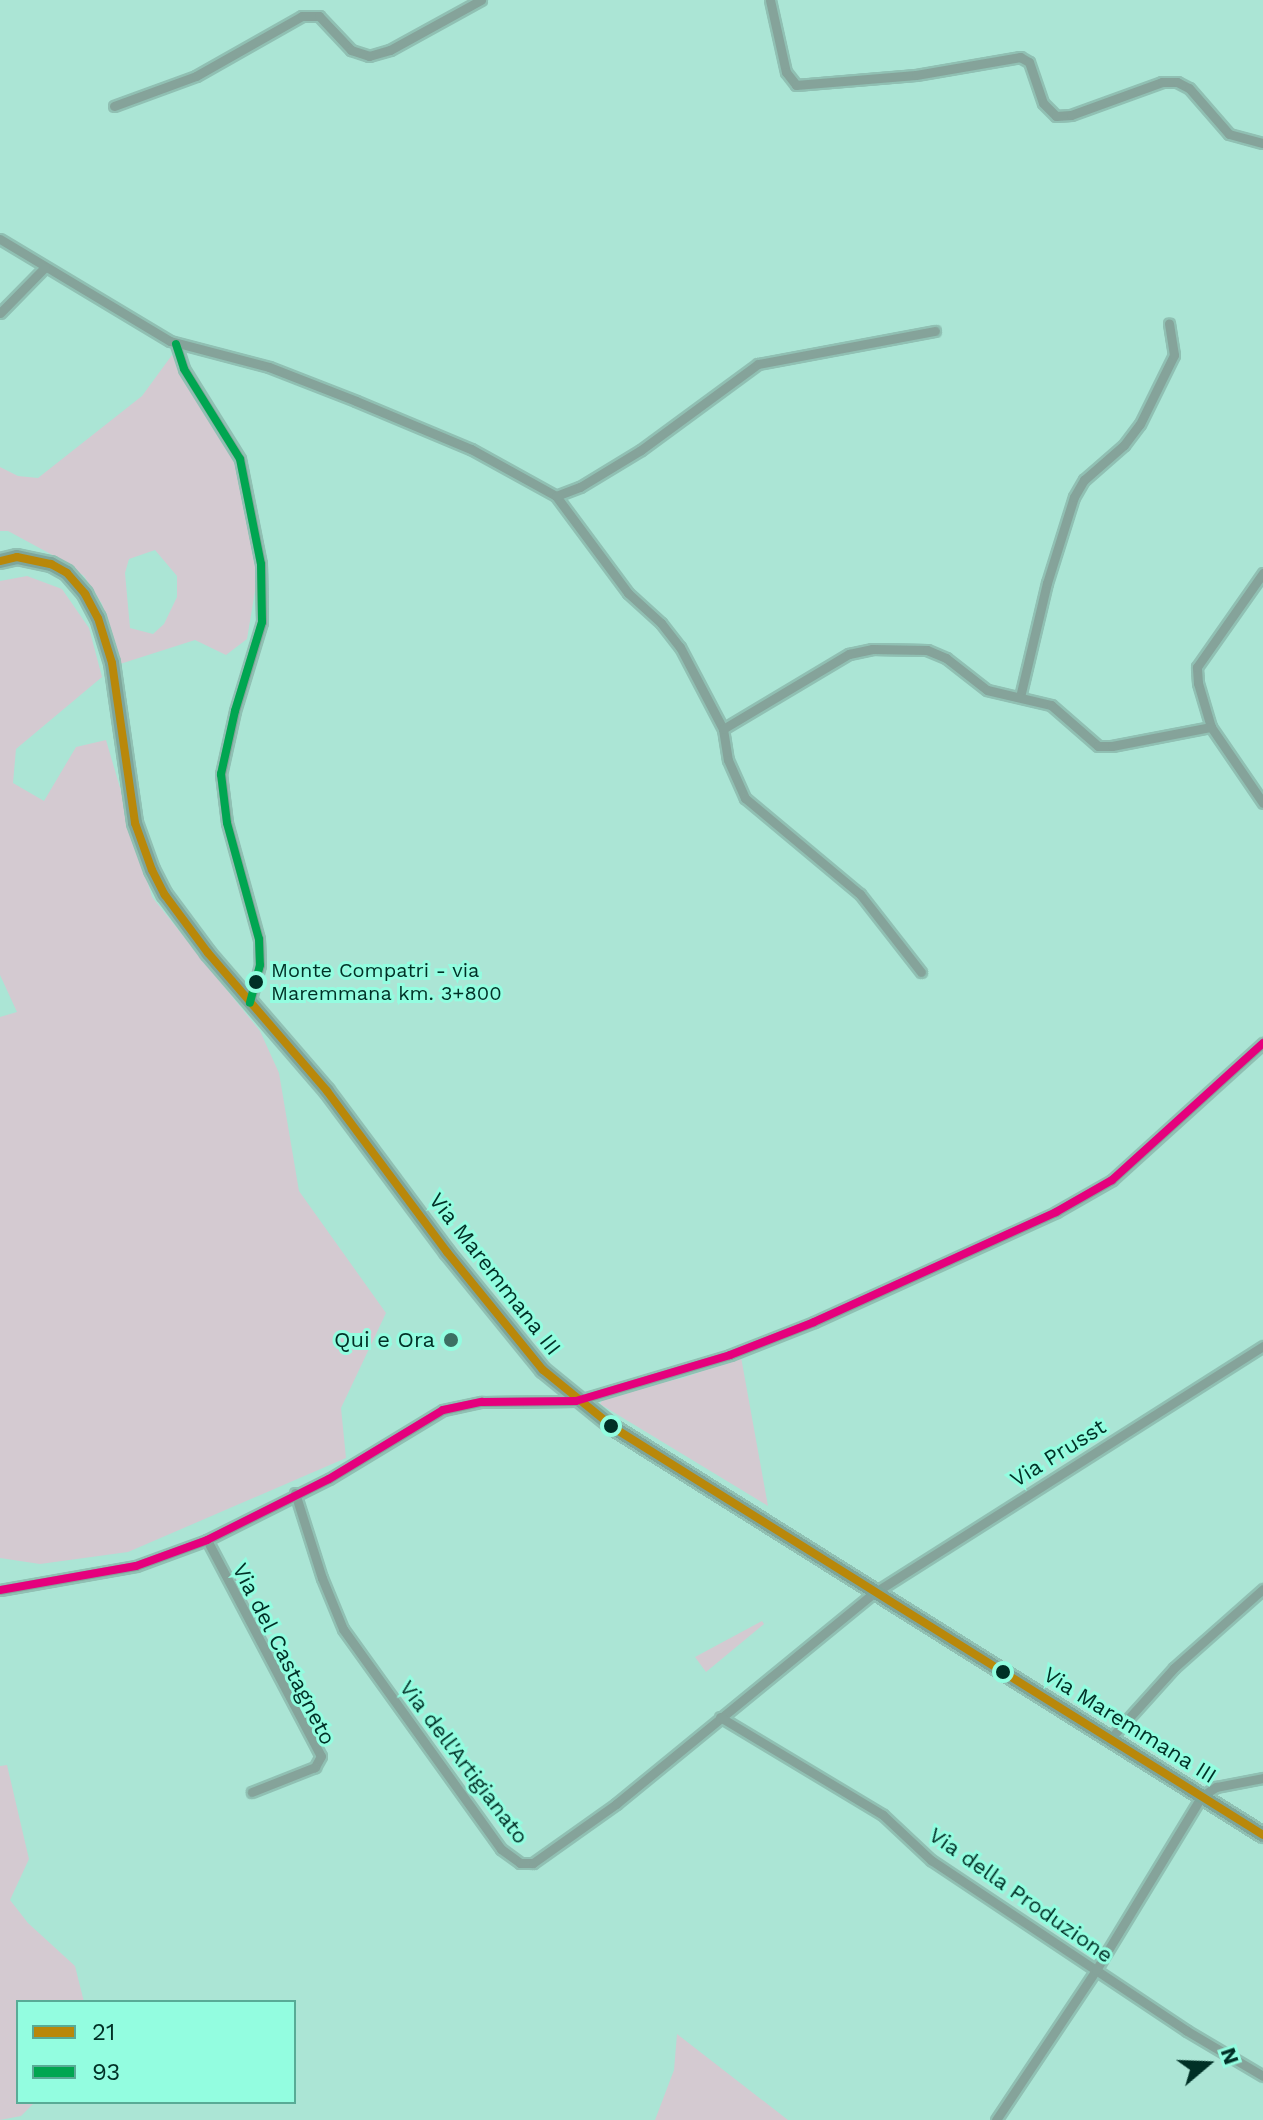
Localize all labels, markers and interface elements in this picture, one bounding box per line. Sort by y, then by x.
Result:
place label: Monte Compatri - via Maremmana km. 3+800 [271,958,502,1005]
marker: Monte Compatri - via Maremmana km. 3+800 [248,974,264,990]
street label: Via Maremmana III [423,1187,567,1361]
place label: Qui e Ora [334,1327,435,1353]
marker: Qui e Ora [442,1331,460,1349]
street label: Via Prusst [1005,1413,1111,1493]
unlabelled marker [603,1418,619,1434]
street label: Via del Castagneto [226,1558,342,1750]
street label: Via Maremmana III [1038,1661,1222,1789]
unlabelled marker [995,1664,1011,1680]
street label: Via dell'Artigianato [394,1675,534,1849]
street label: Via della Produzione [923,1821,1119,1969]
legend [16,2000,296,2104]
text: 21 [92,2018,115,2046]
north arrow [1167,2024,1247,2104]
text: N [1216,2044,1245,2068]
text: 93 [92,2058,120,2086]

